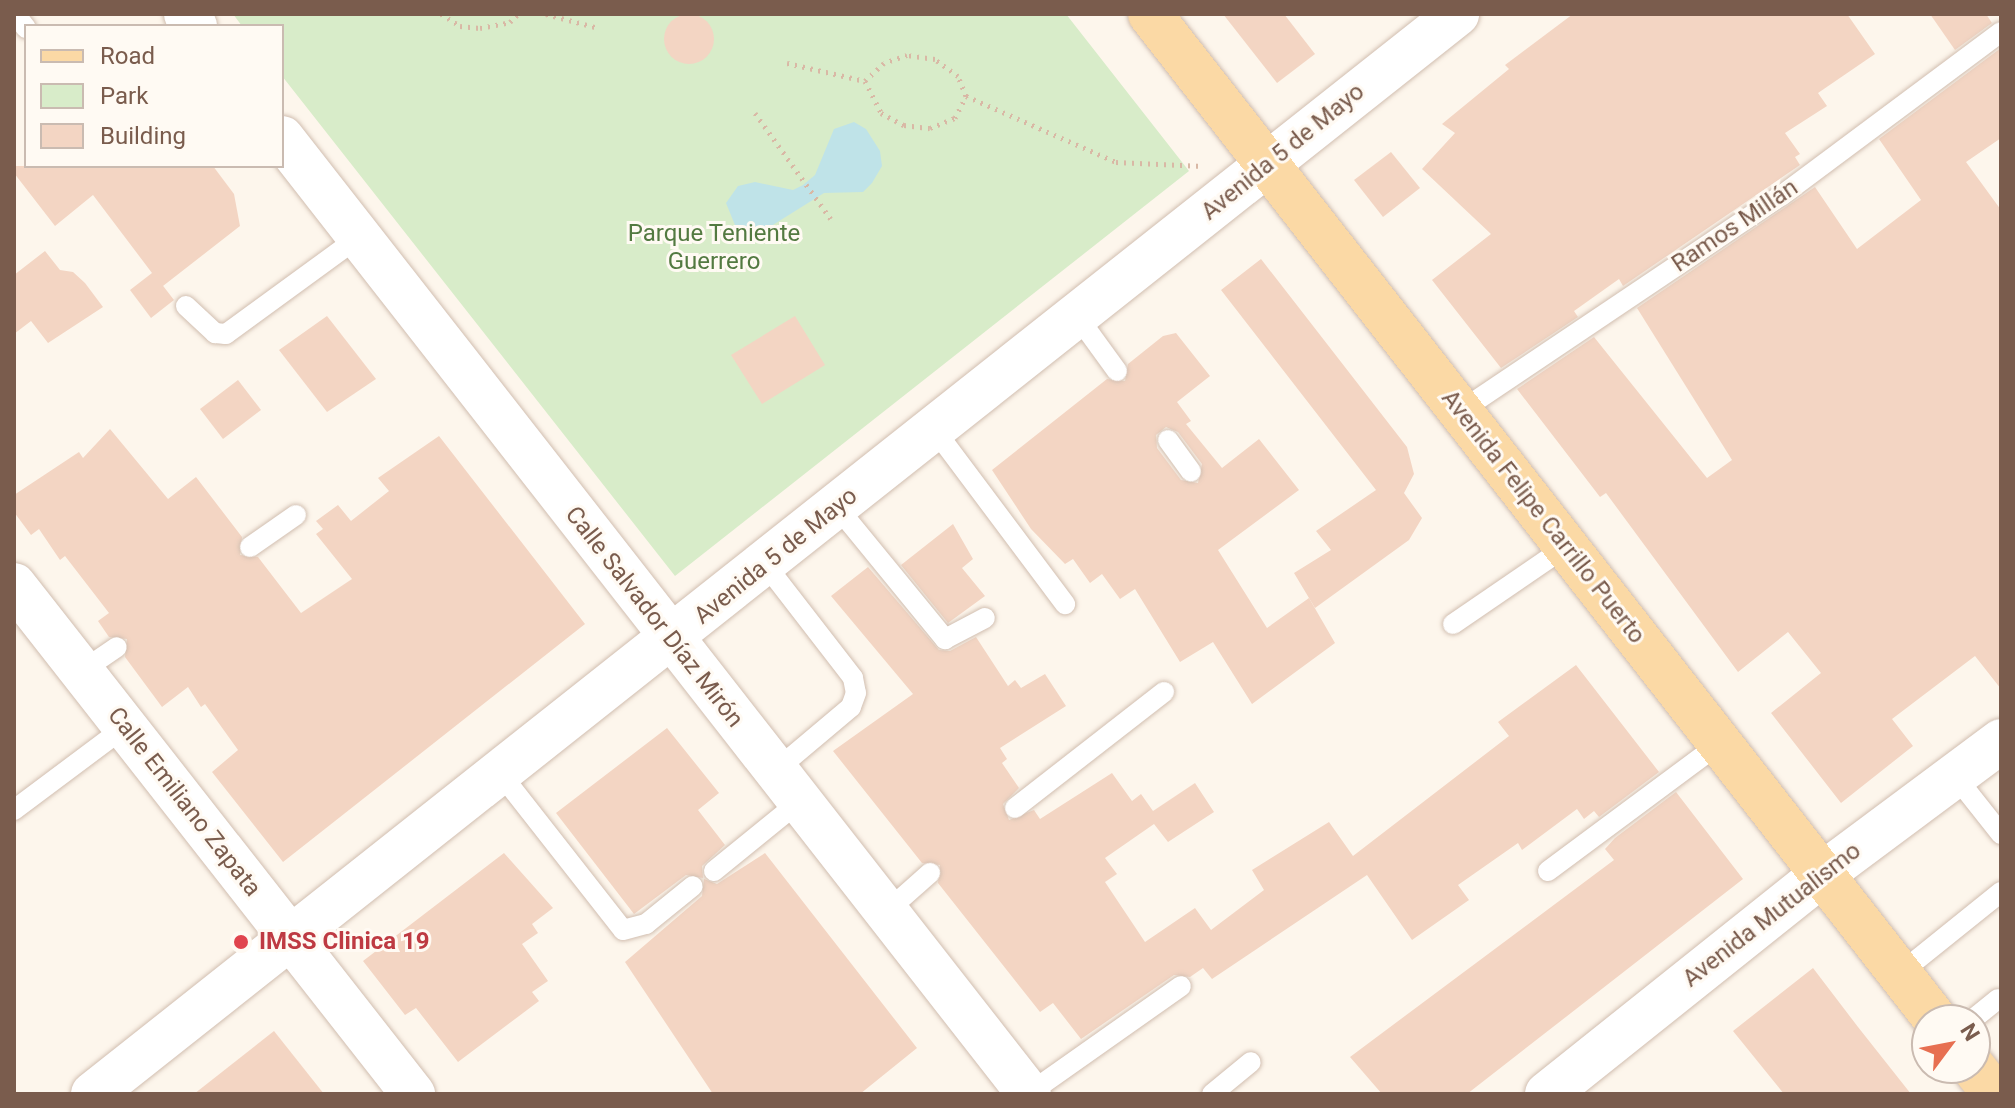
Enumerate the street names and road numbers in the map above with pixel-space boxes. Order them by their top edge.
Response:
street label: Avenida 5 de Mayo [1196,77,1370,227]
street label: Ramos Millán [1667,173,1803,279]
street label: Avenida Felipe Carrillo Puerto [1435,385,1651,649]
street label: Avenida 5 de Mayo [689,481,863,631]
street label: Calle Salvador Díaz Mirón [559,501,749,733]
street label: Calle Emiliano Zapata [101,702,267,902]
street label: Avenida Mutualismo [1677,837,1867,993]

